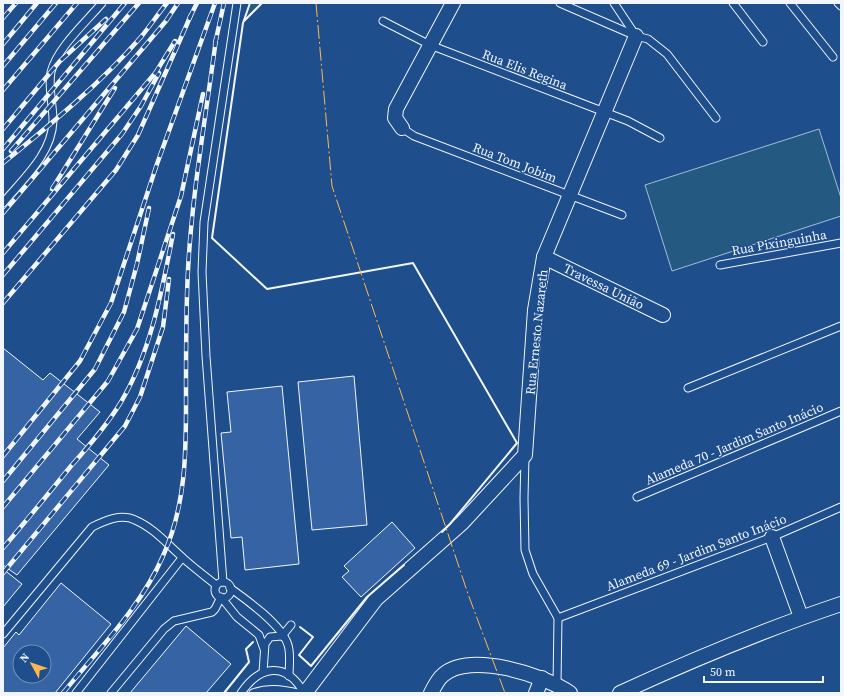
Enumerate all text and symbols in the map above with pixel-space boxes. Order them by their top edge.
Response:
street label: Rua Elis Regina [480,45,570,94]
street label: Rua Tom Jobim [470,139,560,186]
street label: Rua Pixinguinha [730,226,828,259]
street label: Travessa União [561,260,647,313]
street label: Rua Ernesto Nazareth [521,268,552,396]
street label: Alameda 70 - Jardim Santo Inácio [643,398,826,489]
street label: Alameda 69 - Jardim Santo Inácio [604,510,789,595]
north arrow [12,644,52,684]
text: N [16,650,33,666]
scale bar [704,658,823,684]
text: 50 m [710,664,736,680]

